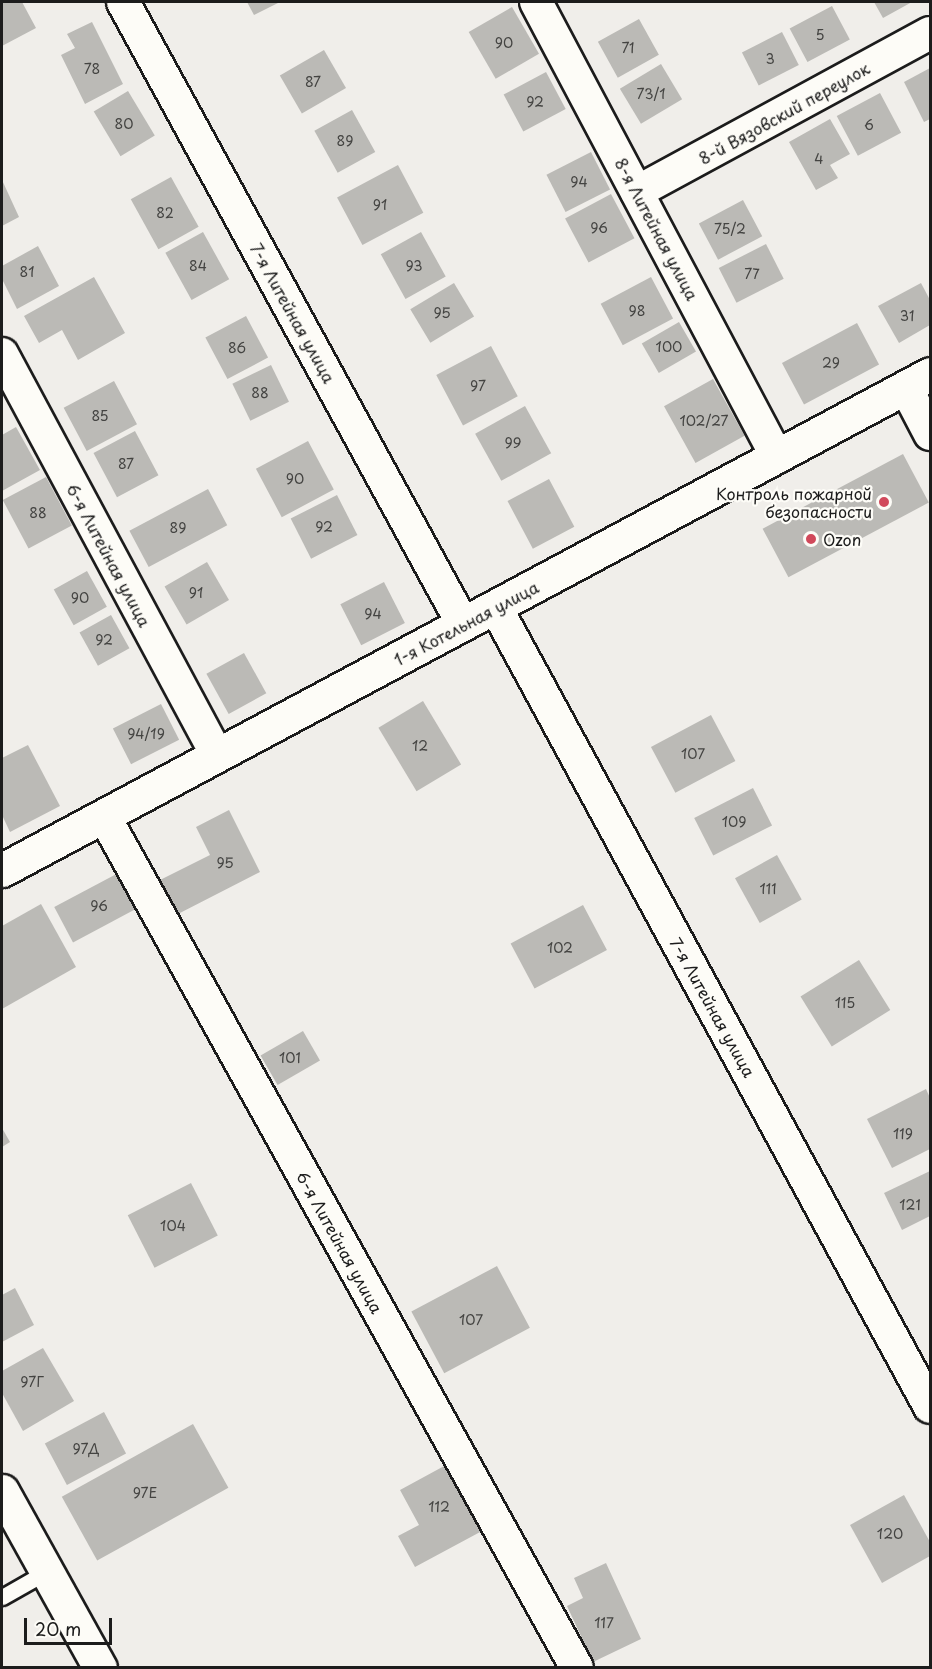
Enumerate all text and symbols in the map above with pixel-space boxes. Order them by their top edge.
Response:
house number: 5 [815,27,825,43]
house number: 90 [495,35,513,51]
house number: 71 [621,40,635,56]
house number: 3 [765,51,775,67]
street label: 8-й Вязовский переулок [695,58,873,168]
house number: 78 [84,61,100,77]
house number: 87 [305,74,321,90]
house number: 73/1 [637,86,665,102]
house number: 92 [526,94,544,110]
house number: 80 [115,116,133,132]
house number: 6 [864,117,874,133]
house number: 89 [337,133,353,149]
house number: 4 [814,151,824,167]
street label: 8-я Литейная улица [611,154,703,304]
house number: 94 [570,174,588,190]
house number: 91 [373,197,387,213]
house number: 82 [156,205,174,221]
house number: 96 [590,220,608,236]
house number: 75/2 [714,221,746,237]
street label: 7-я Литейная улица [246,239,340,387]
house number: 84 [189,258,207,274]
house number: 93 [405,258,423,274]
house number: 81 [20,264,34,280]
house number: 77 [744,266,760,282]
house number: 98 [629,303,645,319]
house number: 95 [433,305,451,321]
house number: 31 [900,308,914,324]
house number: 100 [656,339,682,355]
house number: 86 [228,340,246,356]
house number: 29 [822,355,840,371]
house number: 97 [470,378,486,394]
house number: 88 [251,385,269,401]
house number: 85 [91,408,109,424]
house number: 102/27 [679,413,729,429]
house number: 99 [504,435,522,451]
house number: 87 [118,456,134,472]
house number: 90 [286,471,304,487]
street label: 6-я Литейная улица [63,480,155,630]
place label: Контроль пожарной безопасности [717,483,872,521]
marker: Контроль пожарной безопасности [877,495,891,509]
house number: 88 [29,505,47,521]
house number: 92 [315,519,333,535]
house number: 89 [170,520,186,536]
place label: Ozon [823,529,861,549]
marker: Ozon [804,532,818,546]
street label: 1-я Котельная улица [390,576,542,670]
house number: 91 [189,585,203,601]
house number: 90 [71,590,89,606]
house number: 94 [364,606,382,622]
house number: 92 [95,632,113,648]
house number: 94/19 [127,726,165,742]
house number: 12 [412,738,428,754]
house number: 107 [681,746,705,762]
house number: 109 [722,814,746,830]
house number: 95 [216,855,234,871]
house number: 111 [759,881,777,897]
house number: 96 [90,898,108,914]
street label: 7-я Литейная улица [666,933,760,1081]
house number: 102 [547,940,573,956]
house number: 115 [835,995,855,1011]
house number: 101 [279,1050,301,1066]
house number: 119 [893,1126,913,1142]
street label: 6-я Литейная улица [293,1167,387,1317]
house number: 121 [899,1197,921,1213]
house number: 104 [160,1218,186,1234]
house number: 107 [459,1312,483,1328]
house number: 97Г [20,1374,44,1390]
house number: 97Д [73,1441,99,1457]
house number: 97Е [133,1485,157,1501]
house number: 112 [428,1499,450,1515]
house number: 120 [877,1526,903,1542]
scale bar [27,1606,116,1644]
text: 20 m [35,1615,81,1642]
house number: 117 [594,1615,614,1631]

